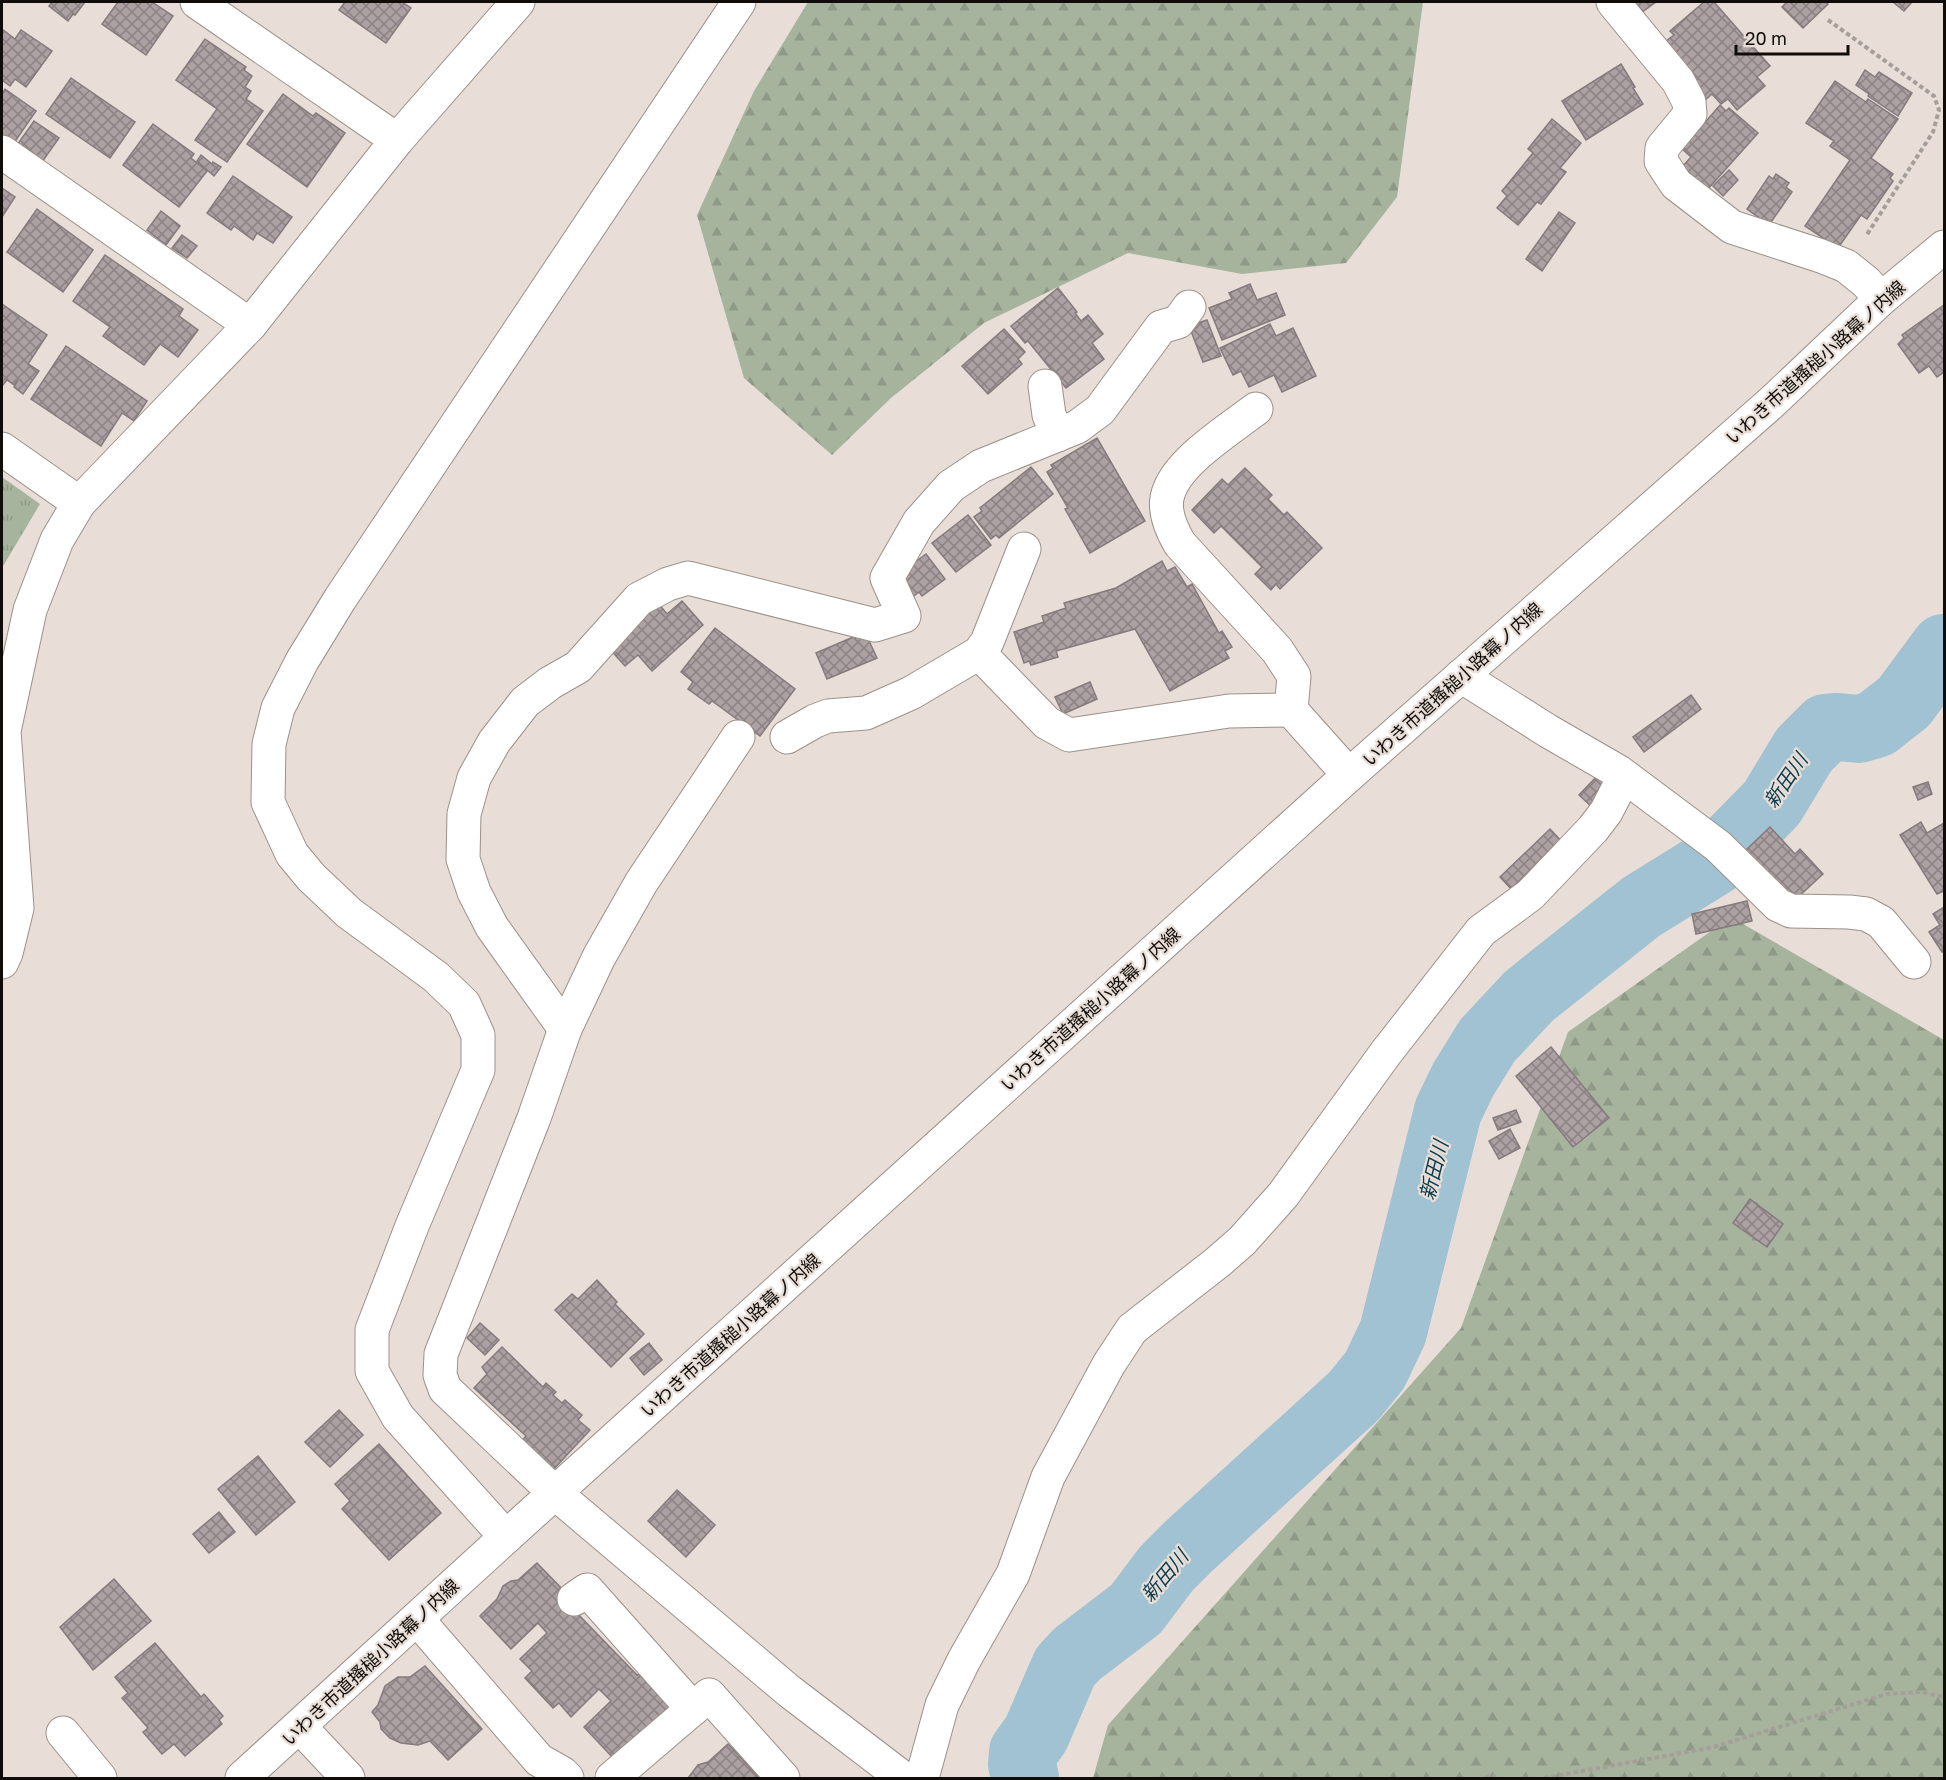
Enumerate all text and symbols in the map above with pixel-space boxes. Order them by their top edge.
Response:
scale bar [1736,18,1848,56]
text: 20 m [1745,27,1787,49]
street label: いわき市道搔槌小路幕ノ内線 [1721,276,1909,448]
street label: いわき市道搔槌小路幕ノ内線 [1358,598,1546,770]
water label: 新田川 [1758,747,1813,812]
street label: いわき市道搔槌小路幕ノ内線 [996,923,1184,1095]
water label: 新田川 [1414,1136,1452,1202]
street label: いわき市道搔槌小路幕ノ内線 [636,1249,824,1421]
water label: 新田川 [1136,1543,1194,1606]
street label: いわき市道搔槌小路幕ノ内線 [277,1574,463,1750]

